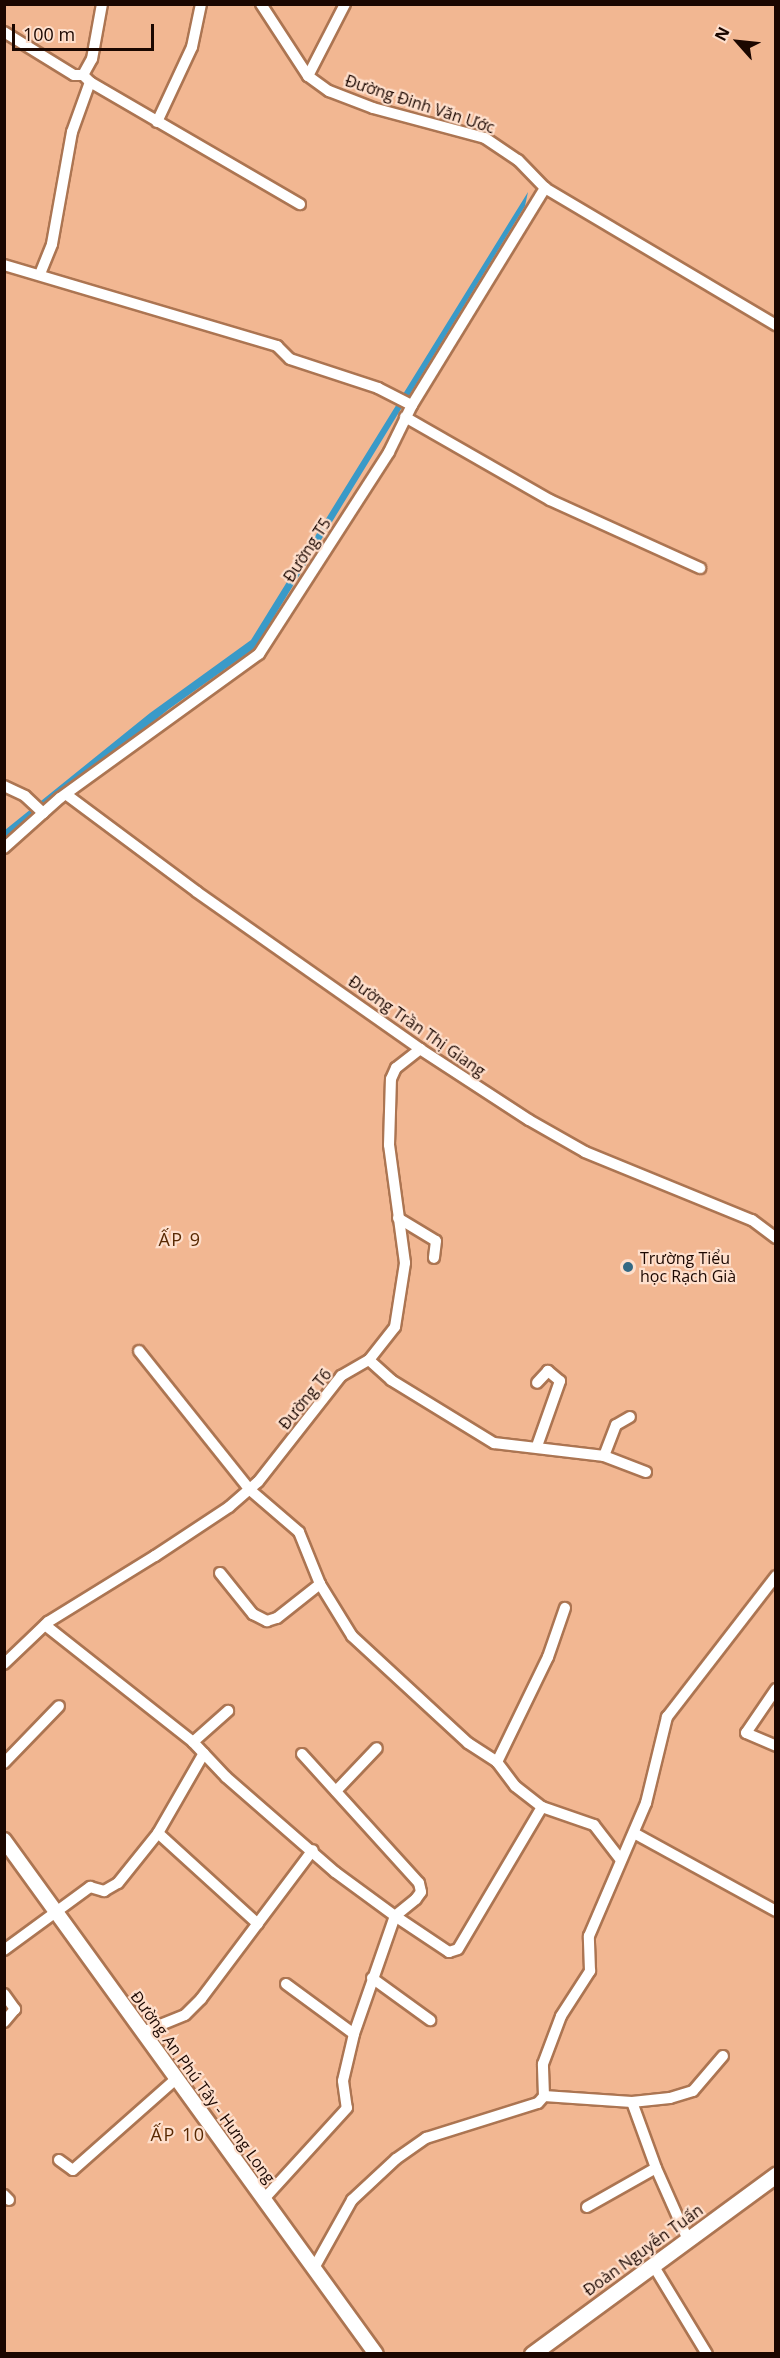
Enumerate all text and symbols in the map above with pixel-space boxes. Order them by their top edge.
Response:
scale bar [15,12,158,50]
north arrow [708,12,768,72]
text: 100 m [23,22,75,46]
text: N [709,23,735,45]
street label: Đường Đinh Văn Ước [343,71,497,137]
street label: Đường T5 [279,514,335,586]
street label: Đường Trần Thị Giang [345,971,489,1081]
district label: ẤP 9 [158,1228,202,1250]
place label: Trường Tiểu học Rạch Già [640,1248,736,1286]
marker: Trường Tiểu học Rạch Già [621,1260,635,1274]
street label: Đường T6 [275,1365,335,1433]
street label: Đường An Phú Tây - Hưng Long [127,1987,279,2187]
district label: ẤP 10 [151,2123,205,2145]
street label: Đoàn Nguyễn Tuấn [580,2200,706,2300]

